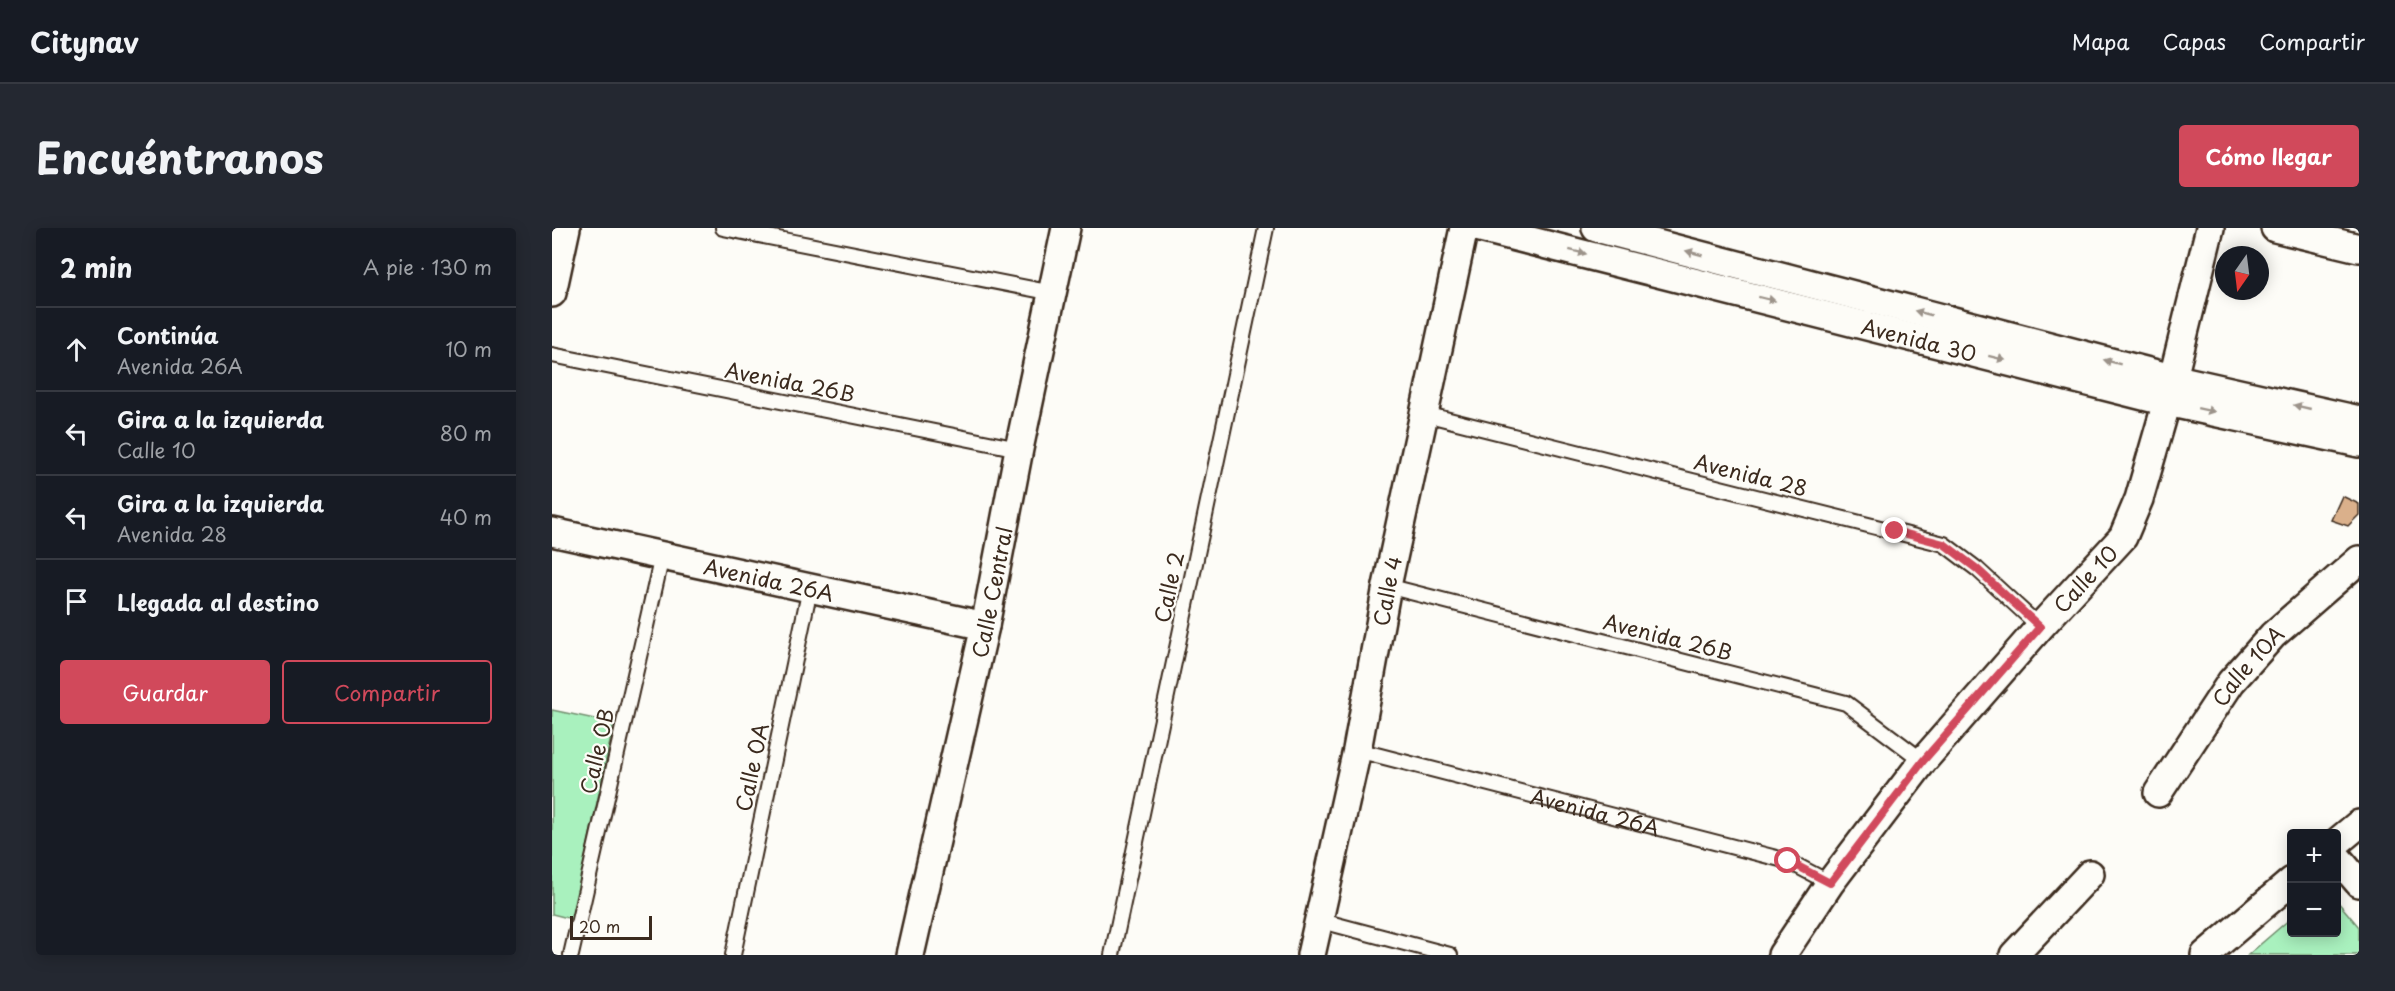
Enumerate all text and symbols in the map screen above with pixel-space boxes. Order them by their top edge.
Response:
text: Citynav [30,20,139,63]
text: Mapa [2072,25,2130,57]
text: Capas [2163,25,2226,57]
text: Compartir [2259,25,2365,57]
text: Encuéntranos [36,125,324,188]
button: Cómo llegar [2179,125,2359,187]
north arrow [2215,246,2269,300]
one-way arrow [1569,247,1587,257]
text: 2 min [60,248,133,287]
one-way arrow [1685,248,1703,258]
text: A pie · 130 m [363,252,492,282]
one-way arrow [1758,295,1776,305]
one-way arrow [1914,308,1932,317]
street label: Avenida 30 [1858,309,1980,369]
text: Continúa [117,318,219,351]
icon: ahead [60,333,93,366]
text: 10 m [445,334,492,364]
text: Avenida 26A [117,351,243,381]
street label: Avenida 26B [722,353,858,409]
one-way arrow [1988,354,2006,364]
one-way arrow [2103,357,2121,367]
text: Gira a la izquierda [117,402,324,435]
one-way arrow [2292,402,2311,411]
one-way arrow [2197,406,2216,415]
icon: left [60,417,93,450]
text: 80 m [440,418,492,448]
text: Calle 10 [117,435,196,465]
street label: Avenida 28 [1691,444,1811,504]
text: Gira a la izquierda [117,486,324,519]
icon: left [60,501,93,534]
text: 40 m [440,502,492,532]
route end [1881,517,1907,543]
text: Avenida 28 [117,519,227,549]
street label: Calle Central [962,524,1020,661]
street label: Calle 10 [2045,537,2125,620]
street label: Calle 2 [1145,548,1191,626]
street label: Avenida 26A [701,549,837,609]
street label: Calle 4 [1364,553,1409,629]
icon: arrive [60,585,93,618]
text: Llegada al destino [117,585,319,618]
street label: Avenida 26B [1600,605,1736,667]
street label: Calle 10A [2203,617,2291,712]
button: Guardar [60,660,270,724]
button: Compartir [282,660,492,724]
street label: Calle 0B [571,705,621,797]
street label: Calle 0A [726,720,776,814]
street label: Avenida 26A [1527,779,1663,843]
map controls [2287,829,2341,937]
button: + [2287,829,2341,883]
route start [1774,847,1800,873]
button: − [2287,883,2341,937]
scale bar [570,913,652,940]
text: 20 m [579,914,620,938]

